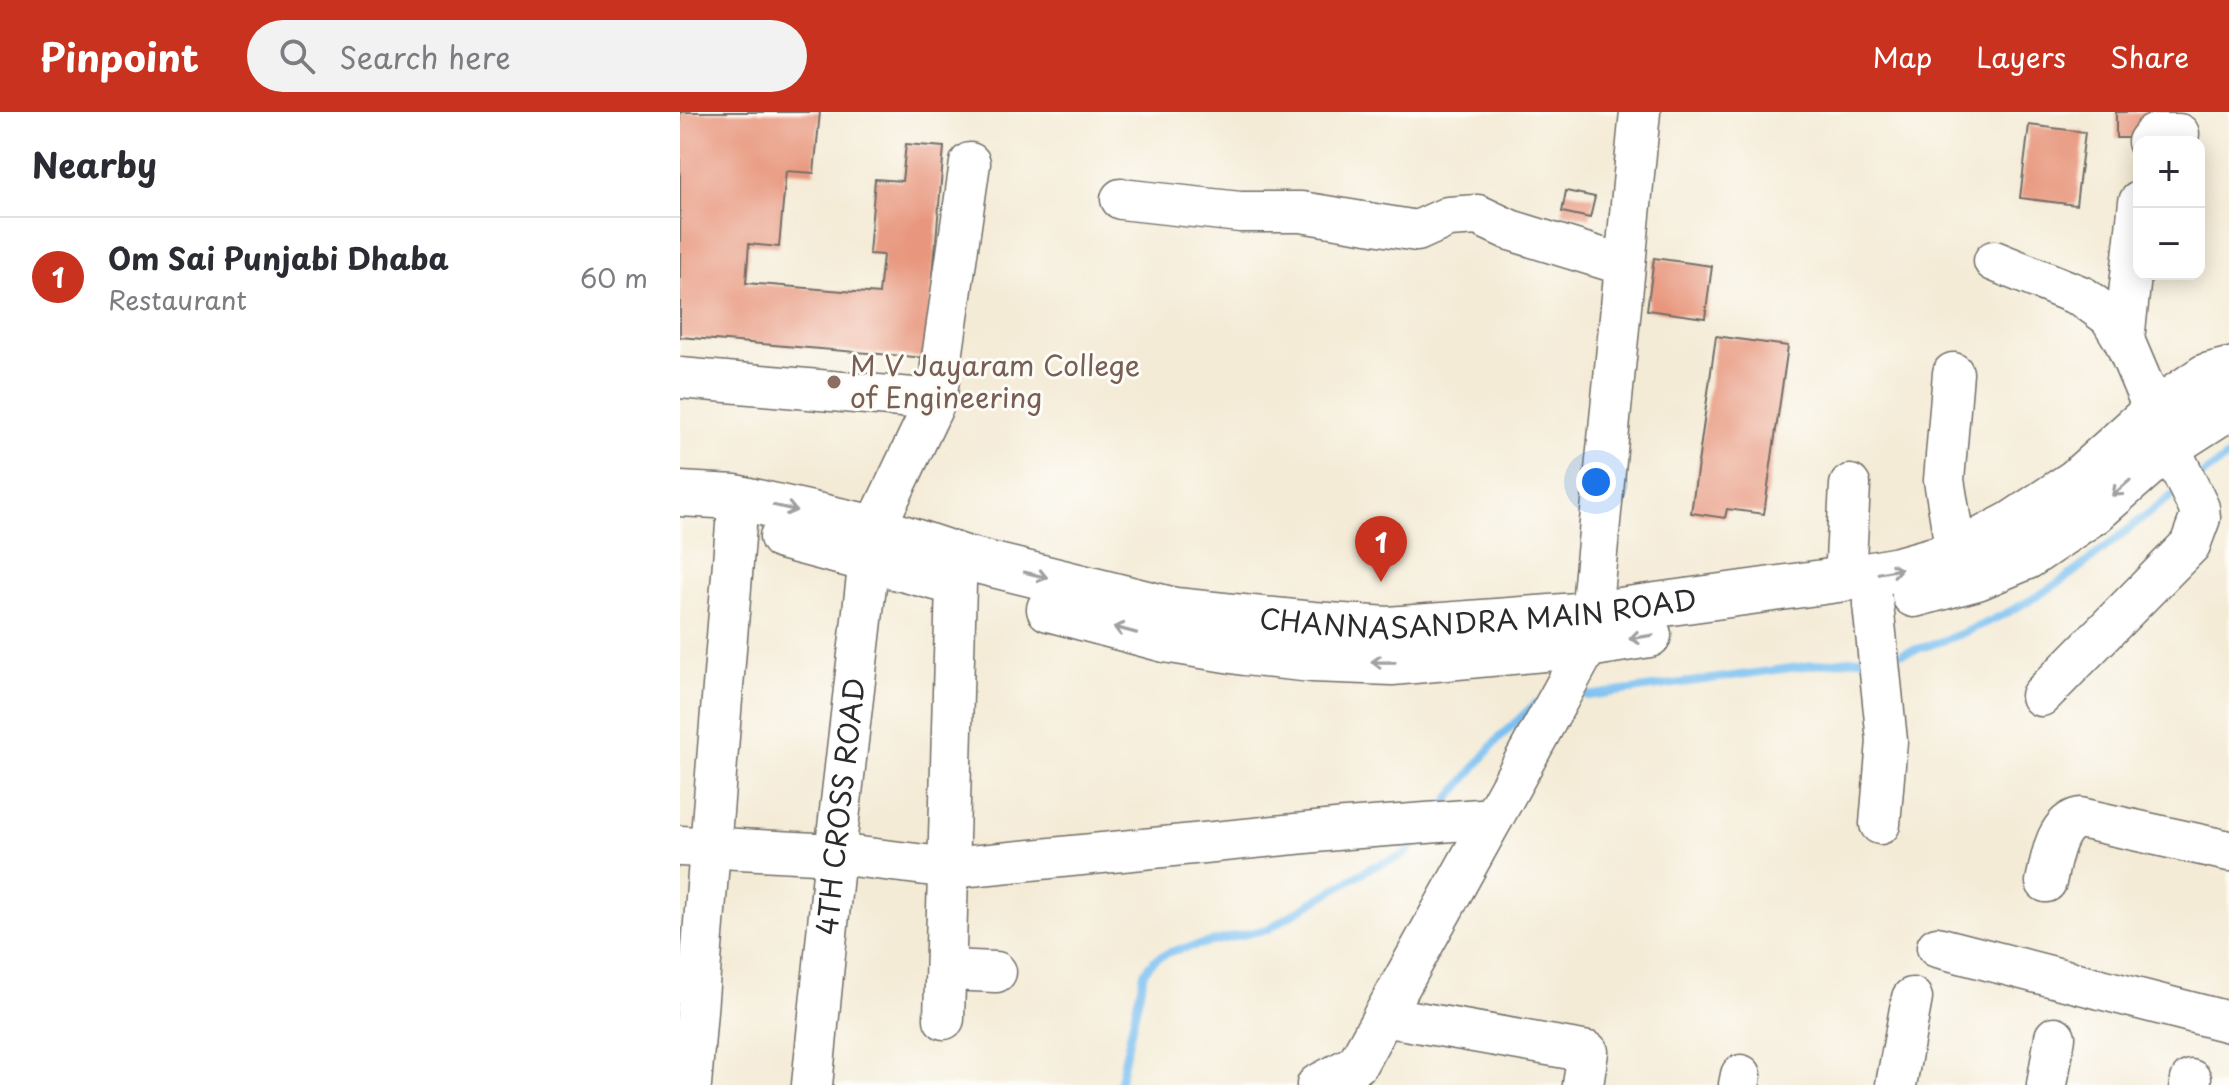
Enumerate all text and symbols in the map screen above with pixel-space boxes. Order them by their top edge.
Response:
search box [247,20,807,92]
text: Pinpoint [40,28,199,85]
icon: search [275,34,319,78]
text: Search here [339,34,511,79]
text: Map [1872,35,1932,78]
text: Layers [1976,35,2066,78]
text: Share [2110,35,2189,78]
map controls [2133,136,2205,280]
button: + [2133,136,2205,208]
text: Nearby [32,138,157,190]
button: − [2133,208,2205,280]
text: Om Sai Punjabi Dhaba [108,235,449,280]
text: 1 [52,258,64,297]
text: 60 m [580,258,648,297]
text: Restaurant [108,280,247,319]
place label: M V Jayaram College of Engineering [850,343,1140,418]
marker: M V Jayaram College of Engineering [825,373,843,391]
your location [1576,462,1616,502]
one-way arrow [2111,479,2131,497]
one-way arrow [771,501,797,516]
pin: 1 [1355,516,1407,582]
one-way arrow [1877,562,1902,577]
one-way arrow [1022,569,1048,584]
street label: CHANNASANDRA MAIN ROAD [1257,577,1699,649]
one-way arrow [1113,621,1139,636]
one-way arrow [1629,630,1654,645]
one-way arrow [1370,654,1397,670]
street label: 4TH CROSS ROAD [804,675,875,937]

